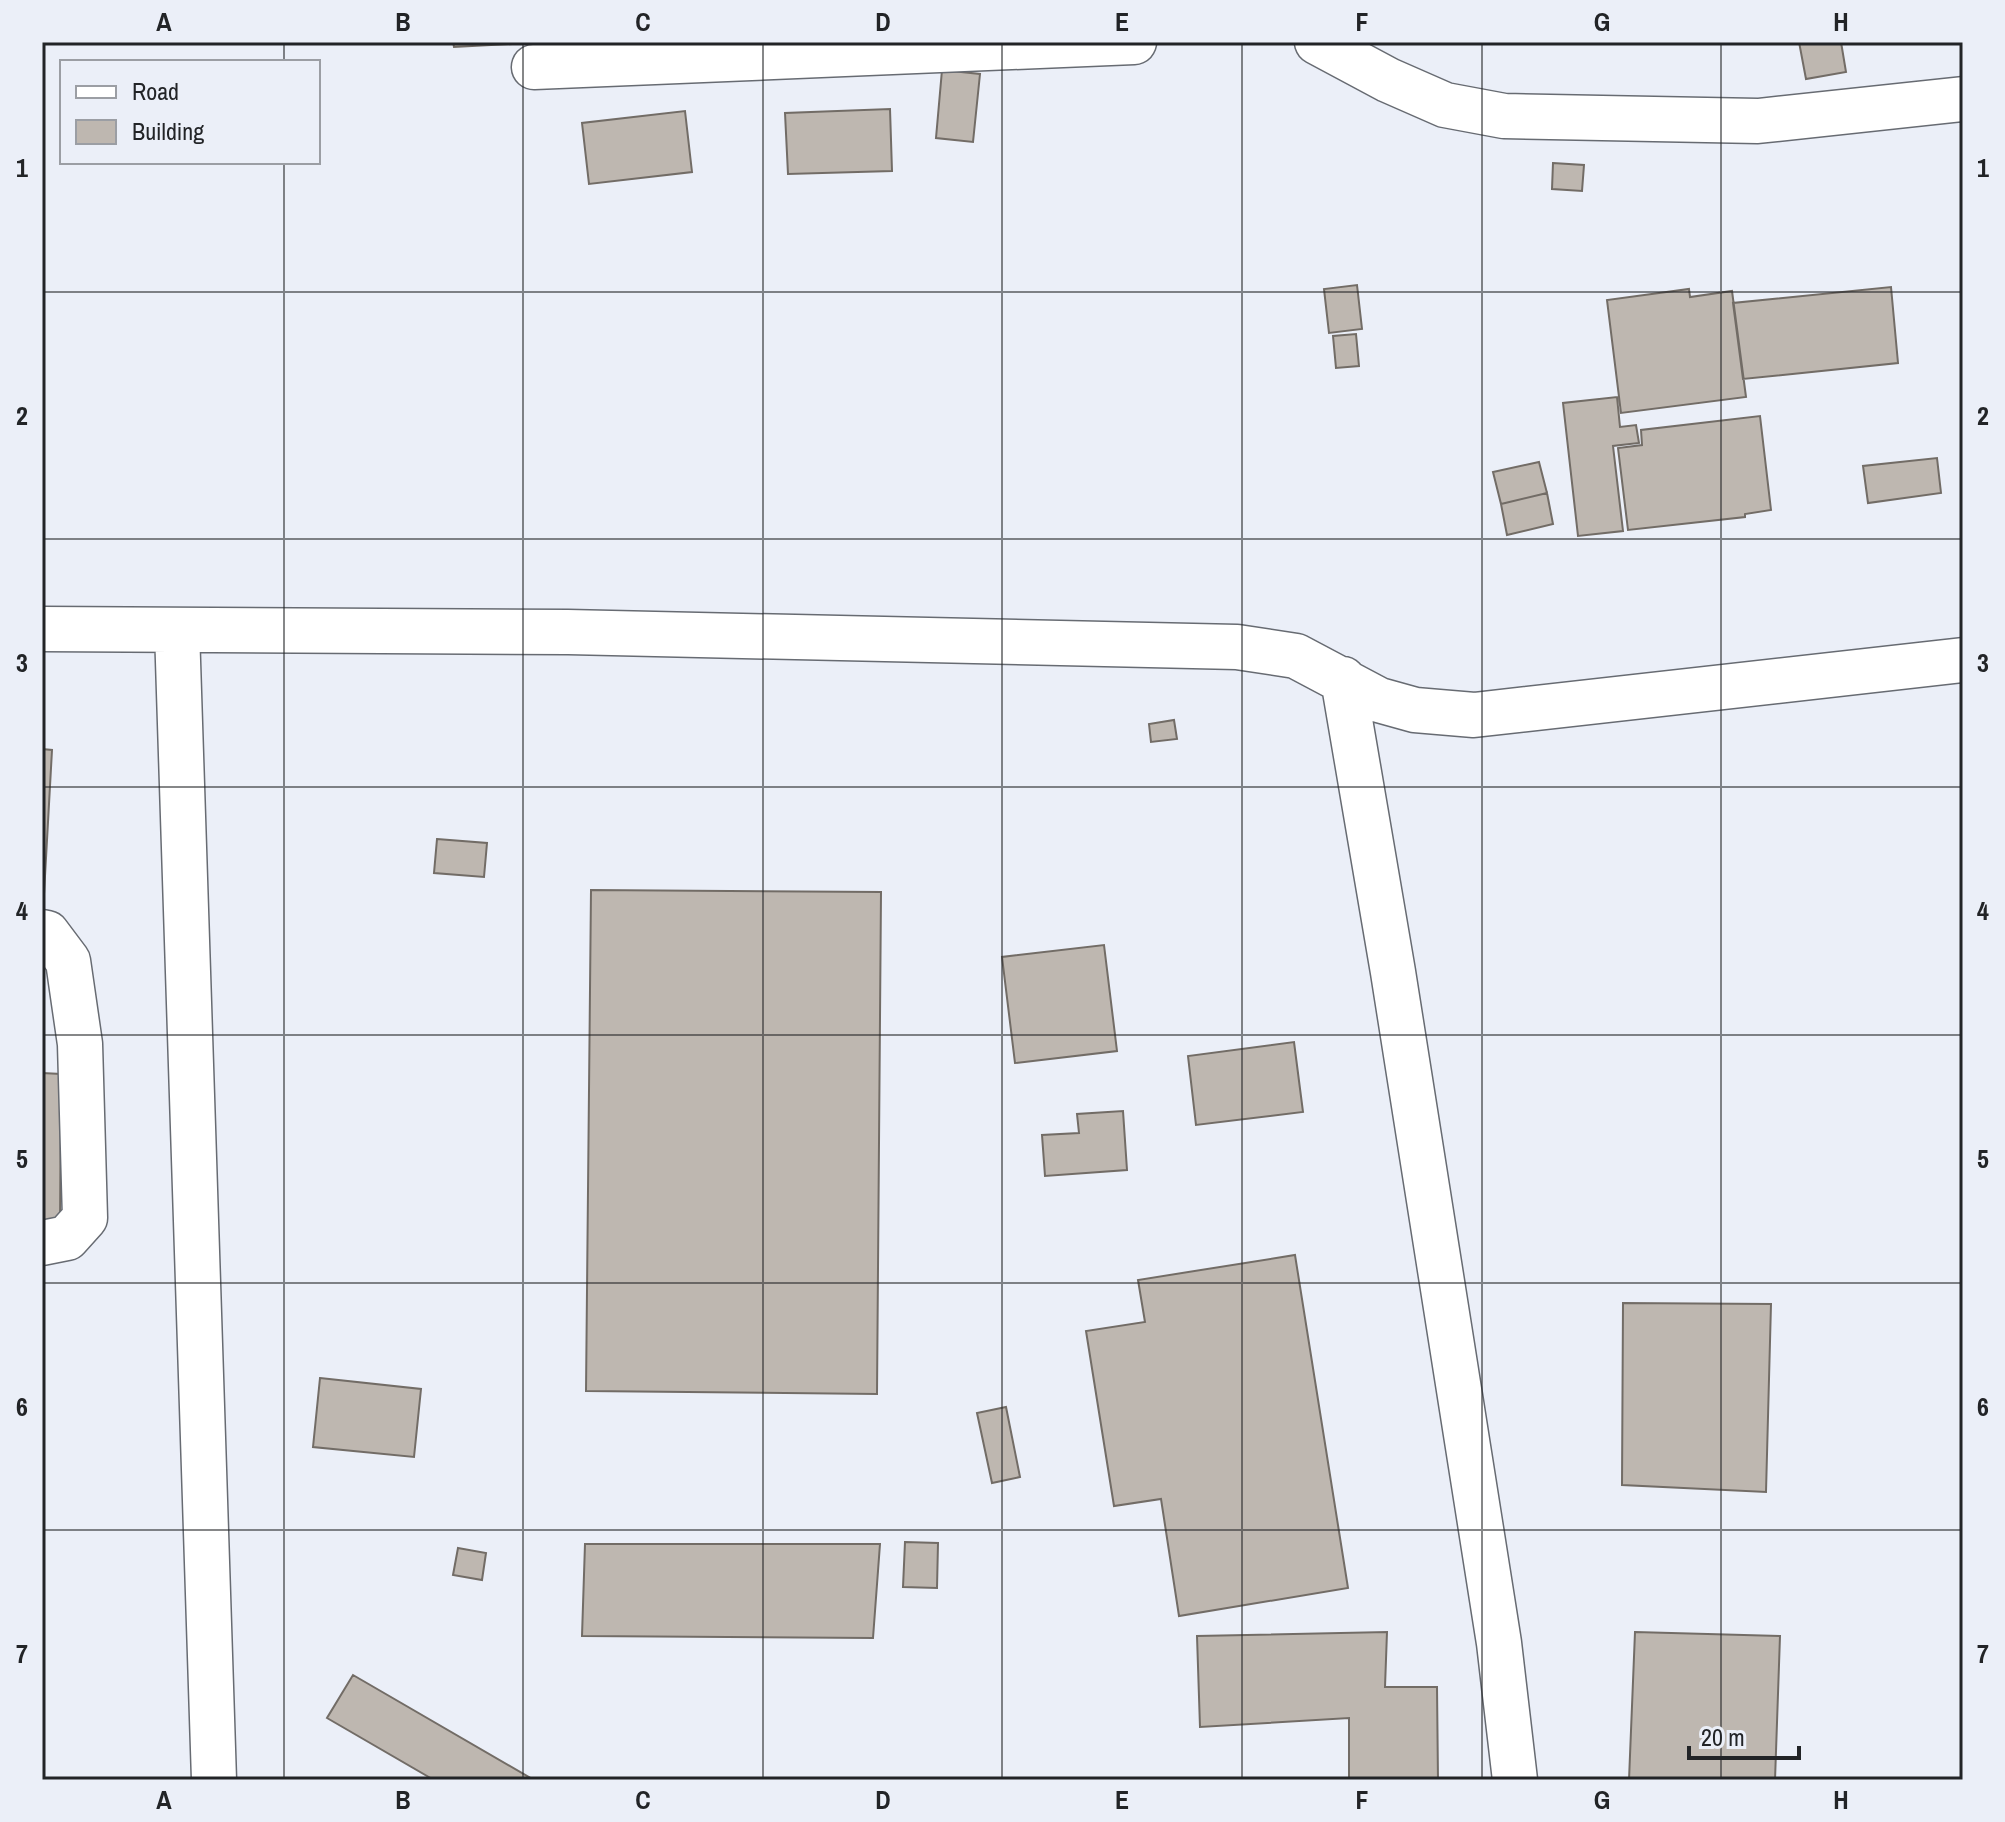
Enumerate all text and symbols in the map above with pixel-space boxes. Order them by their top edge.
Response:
text: A [156,4,172,39]
text: B [395,4,411,39]
text: C [635,4,651,39]
text: D [875,4,891,39]
text: E [1115,4,1129,39]
text: F [1355,4,1369,39]
text: G [1594,4,1610,39]
text: H [1833,4,1849,39]
legend [60,60,320,164]
text: Road [132,75,179,107]
text: Building [132,115,204,147]
text: 1 [16,150,28,185]
text: 1 [1977,150,1989,185]
text: 2 [16,398,28,433]
text: 2 [1977,398,1989,433]
text: 3 [16,645,28,680]
text: 3 [1977,645,1989,680]
text: 4 [16,893,28,928]
text: 4 [1977,893,1989,928]
text: 5 [16,1141,28,1176]
text: 5 [1977,1141,1989,1176]
text: 6 [16,1389,28,1424]
text: 6 [1977,1389,1989,1424]
text: 7 [16,1636,28,1671]
text: 7 [1977,1636,1989,1671]
scale bar [1689,1710,1799,1760]
text: 20 m [1701,1721,1745,1753]
text: A [156,1782,172,1817]
text: B [395,1782,411,1817]
text: C [635,1782,651,1817]
text: D [875,1782,891,1817]
text: E [1115,1782,1129,1817]
text: F [1355,1782,1369,1817]
text: G [1594,1782,1610,1817]
text: H [1833,1782,1849,1817]

